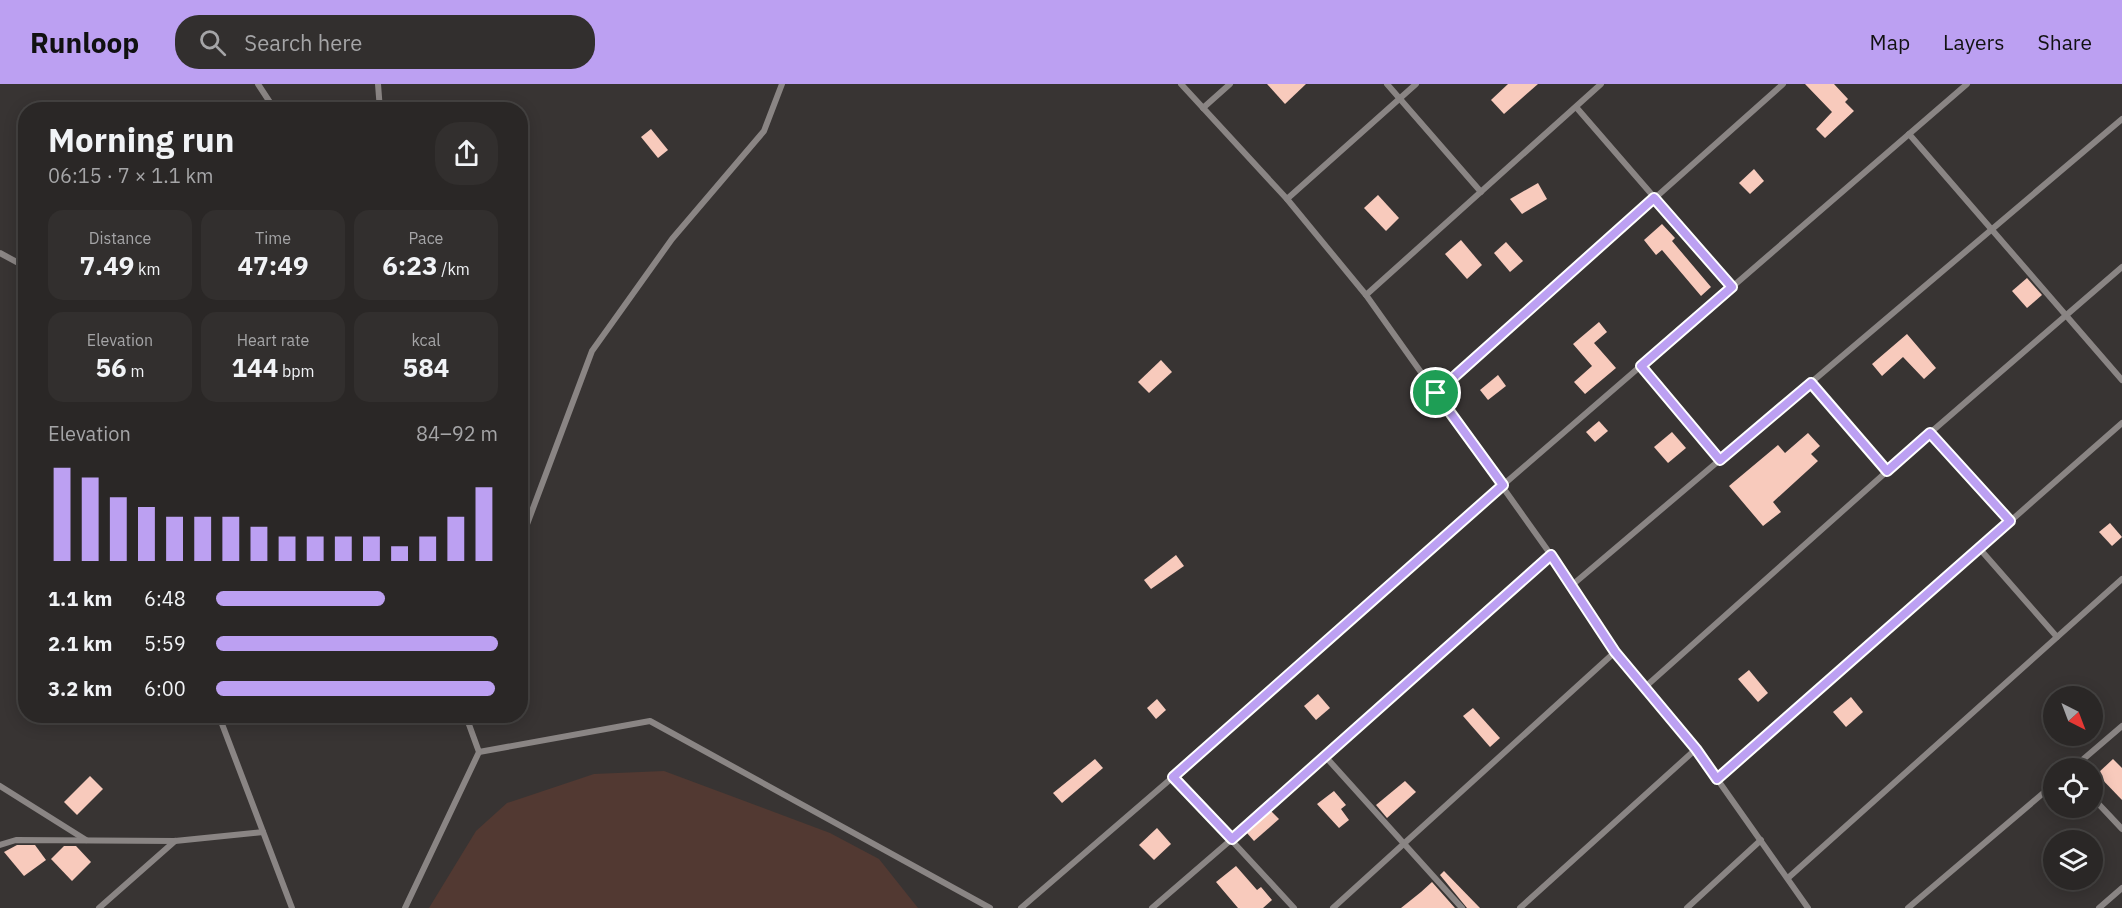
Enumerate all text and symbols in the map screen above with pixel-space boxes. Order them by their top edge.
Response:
search box [175,15,595,69]
text: Runloop [30,24,139,61]
icon: search [196,26,229,59]
text: Search here [244,28,362,57]
text: Map [1870,28,1910,56]
text: Layers [1943,28,2005,56]
text: Share [2038,28,2092,56]
text: Morning run [48,118,234,161]
button: share [435,122,498,185]
text: 06:15 · 7 × 1.1 km [48,162,213,189]
text: Distance [89,228,151,248]
text: Time [255,228,291,248]
text: Pace [409,228,443,248]
text: 7.49 [79,248,134,282]
text: 47:49 [238,248,308,282]
text: 6:23 [382,248,438,282]
text: km [134,259,161,279]
text: /km [438,259,470,279]
text: Elevation [87,330,153,350]
text: Heart rate [237,330,309,350]
text: kcal [411,330,441,350]
text: 56 [96,350,127,384]
text: 144 [231,350,278,384]
text: 584 [403,350,449,384]
text: m [127,361,144,381]
text: bpm [278,361,315,381]
pin [1410,367,1461,418]
icon: arrive [1419,376,1452,409]
text: Elevation [48,420,131,447]
text: 84–92 m [416,420,498,447]
text: 1.1 km [48,585,112,612]
text: 6:48 [144,585,186,612]
text: 2.1 km [48,630,112,657]
text: 5:59 [144,630,186,657]
text: 3.2 km [48,675,112,702]
text: 6:00 [144,675,186,702]
north arrow [2043,686,2103,746]
map controls [2043,686,2103,890]
button: locate [2043,758,2103,818]
button: layers [2043,830,2103,890]

